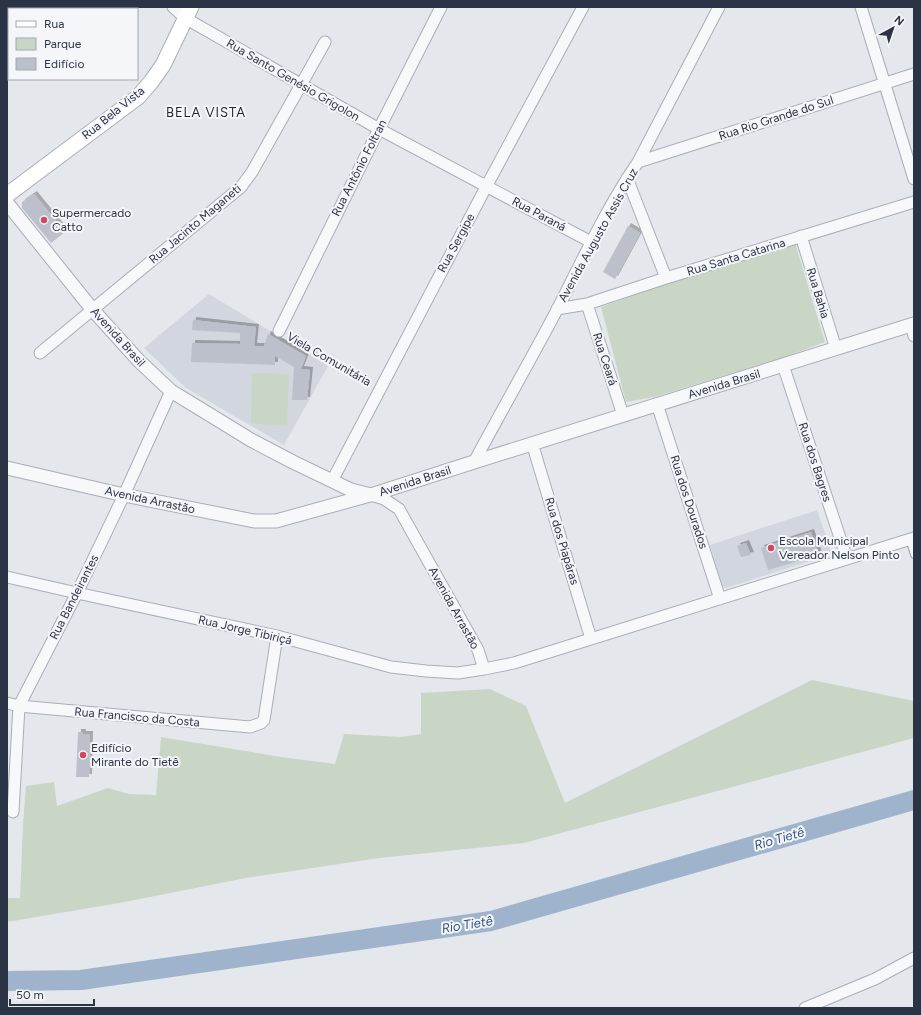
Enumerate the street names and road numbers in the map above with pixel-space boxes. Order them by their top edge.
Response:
street label: Rua Santo Genésio Grigolon [224,36,362,124]
street label: Rua Bela Vista [79,84,147,142]
street label: Rua Rio Grande do Sul [717,93,835,143]
street label: Rua Antônio Foltran [329,117,390,219]
street label: Avenida Augusto Assis Cruz [555,166,641,304]
street label: Rua Jacinto Maganeti [146,181,244,267]
street label: Rua Paraná [510,194,568,234]
street label: Rua Sergipe [435,211,478,275]
street label: Rua Santa Catarina [685,235,787,279]
street label: Rua Bahia [804,266,832,320]
street label: Avenida Brasil [88,305,148,369]
street label: Viela Comunitária [284,329,374,389]
street label: Rua Ceará [590,331,620,387]
street label: Avenida Brasil [686,366,762,402]
street label: Rua dos Bagres [796,421,835,504]
street label: Rua dos Dourados [667,453,711,551]
street label: Avenida Brasil [377,463,453,499]
street label: Avenida Arrastão [104,484,196,516]
street label: Rua dos Piapáras [542,496,582,587]
street label: Rua Bandeirantes [47,552,102,642]
street label: Avenida Arrastão [426,564,482,652]
street label: Rua Jorge Tibiriçá [197,612,293,648]
street label: Rua Francisco da Costa [74,705,200,729]

